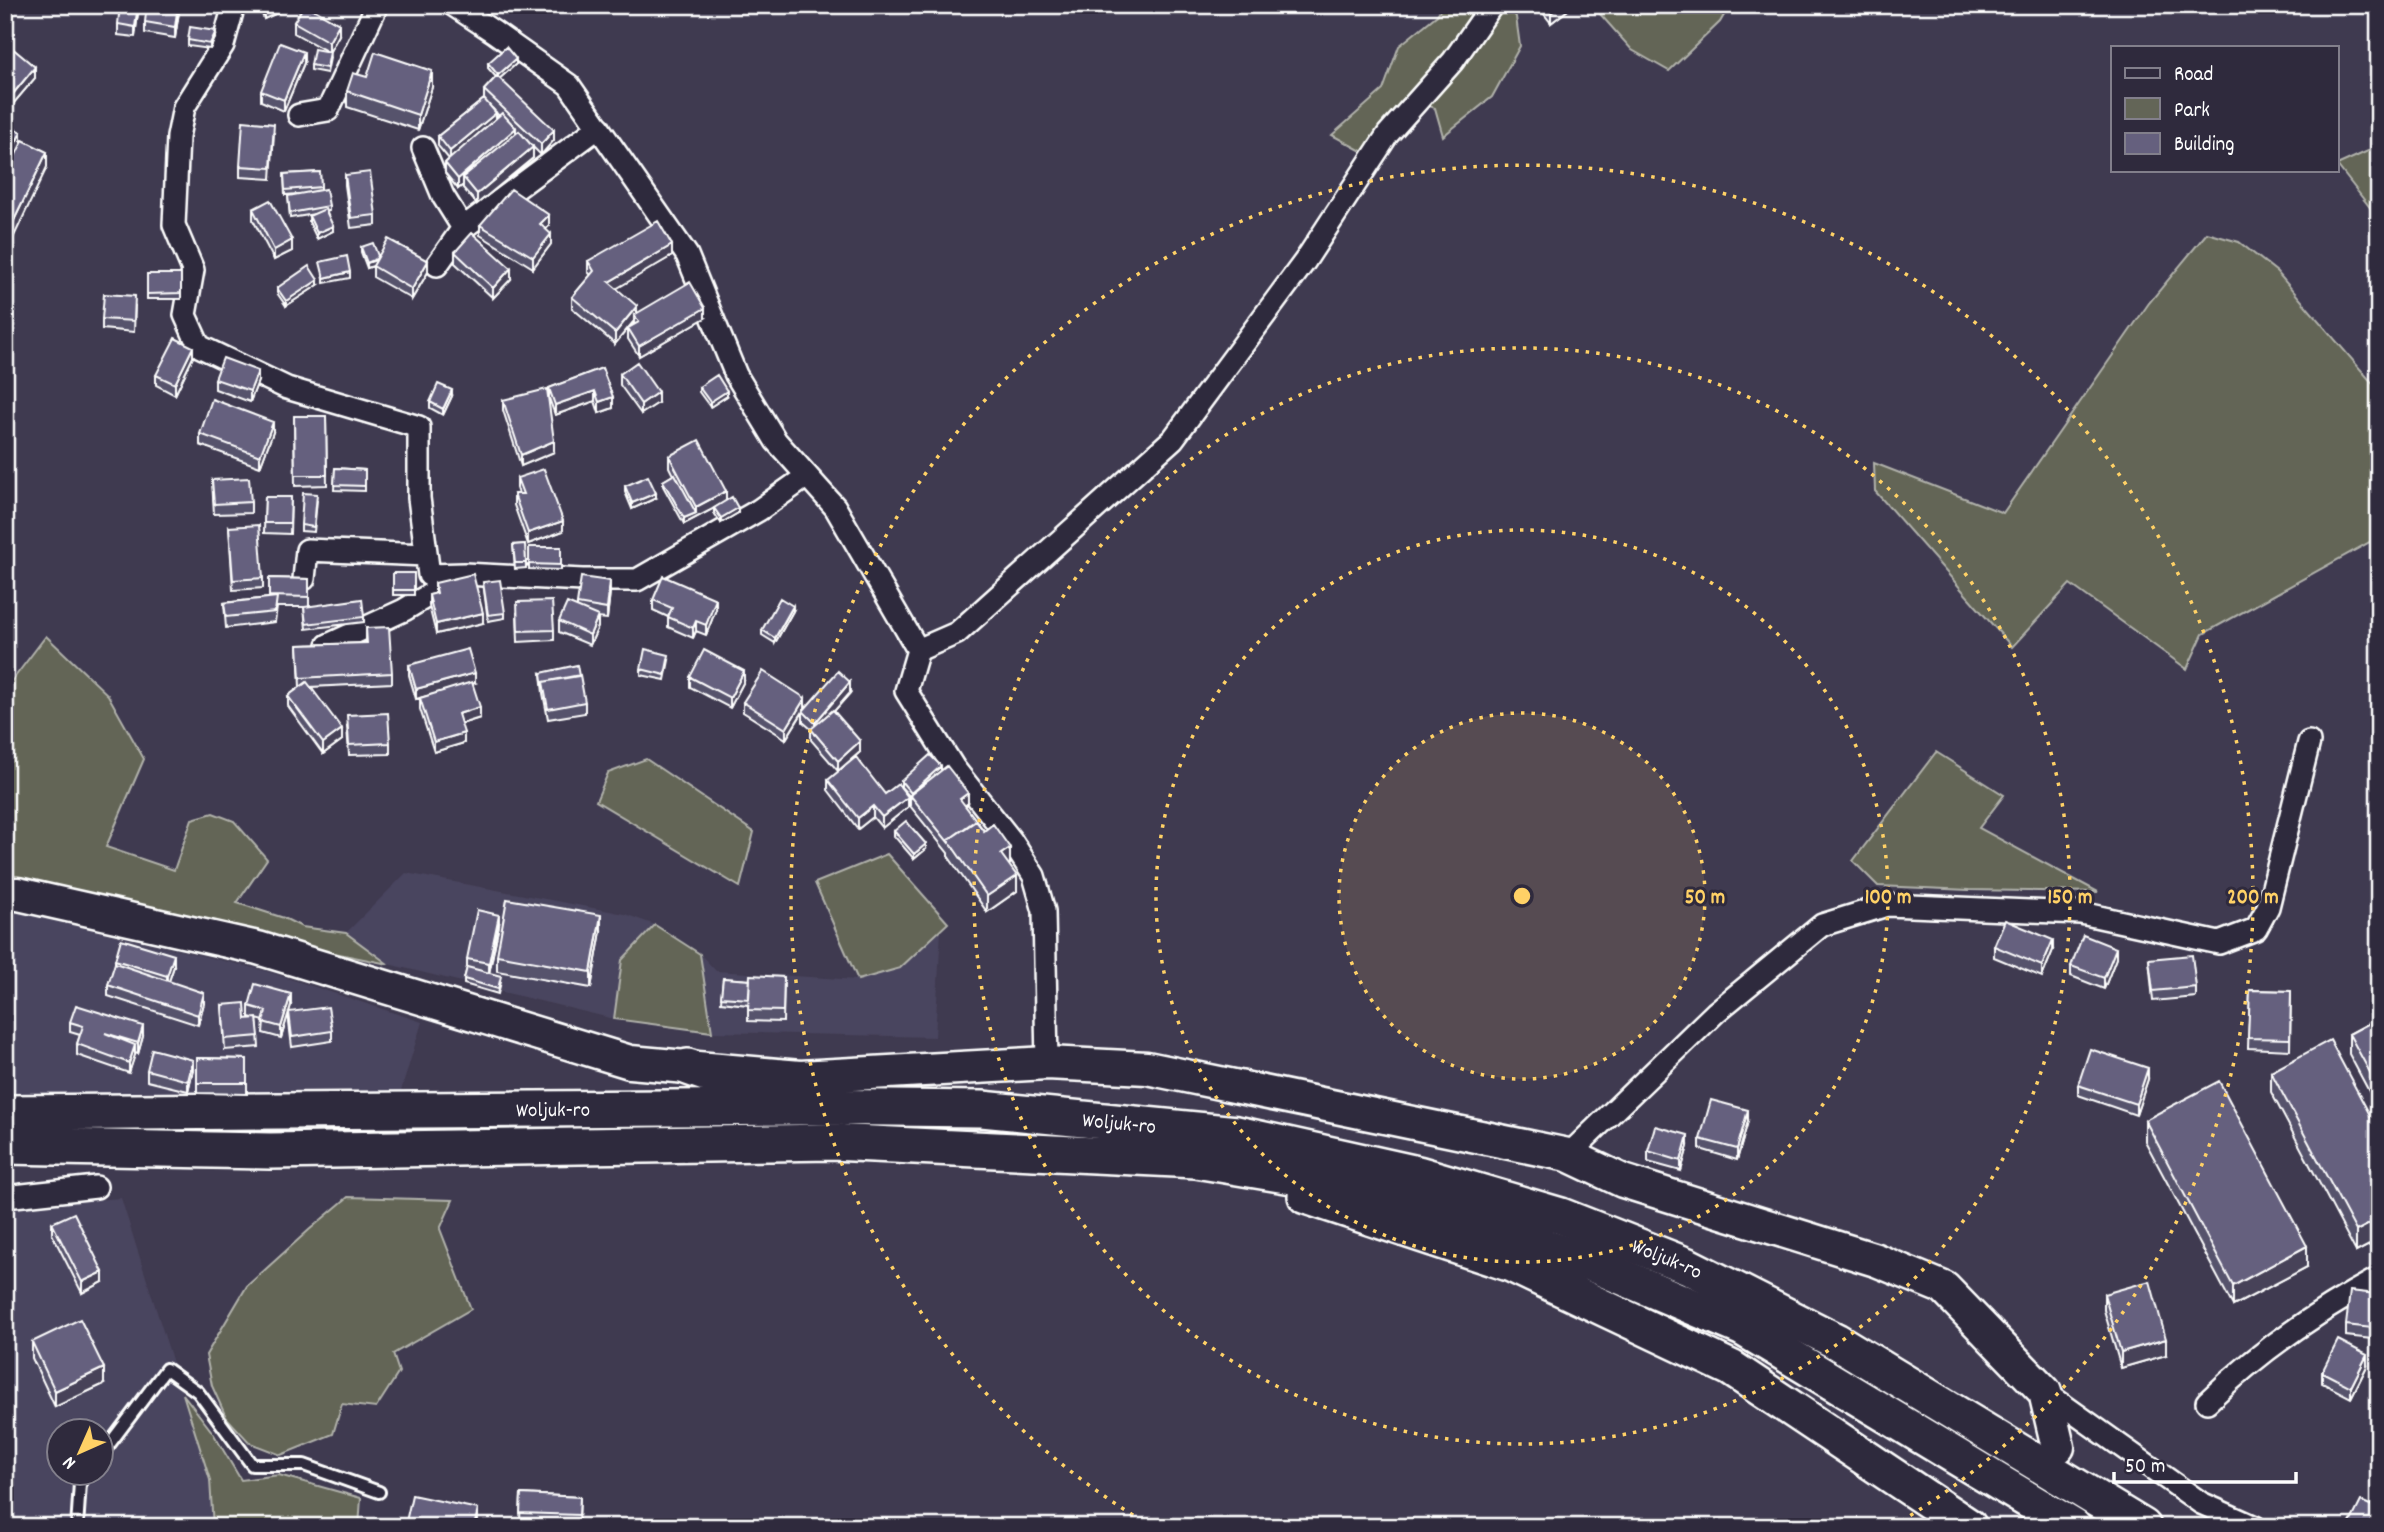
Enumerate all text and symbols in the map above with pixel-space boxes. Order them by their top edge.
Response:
legend [2111,46,2338,172]
text: Road [2174,61,2213,91]
text: Park [2174,97,2210,127]
text: Building [2174,131,2234,161]
centre of rings [1510,884,1534,908]
text: 50 m [1685,884,1725,914]
text: 100 m [1865,884,1911,914]
text: 150 m [2047,884,2093,914]
text: 200 m [2227,884,2279,914]
street label: Woljuk-ro [516,1097,590,1127]
street label: Woljuk-ro [1081,1107,1157,1144]
street label: Woljuk-ro [1626,1233,1707,1289]
north arrow [46,1416,116,1486]
scale bar [2114,1441,2296,1485]
text: N [58,1449,83,1474]
text: 50 m [2125,1453,2165,1483]

